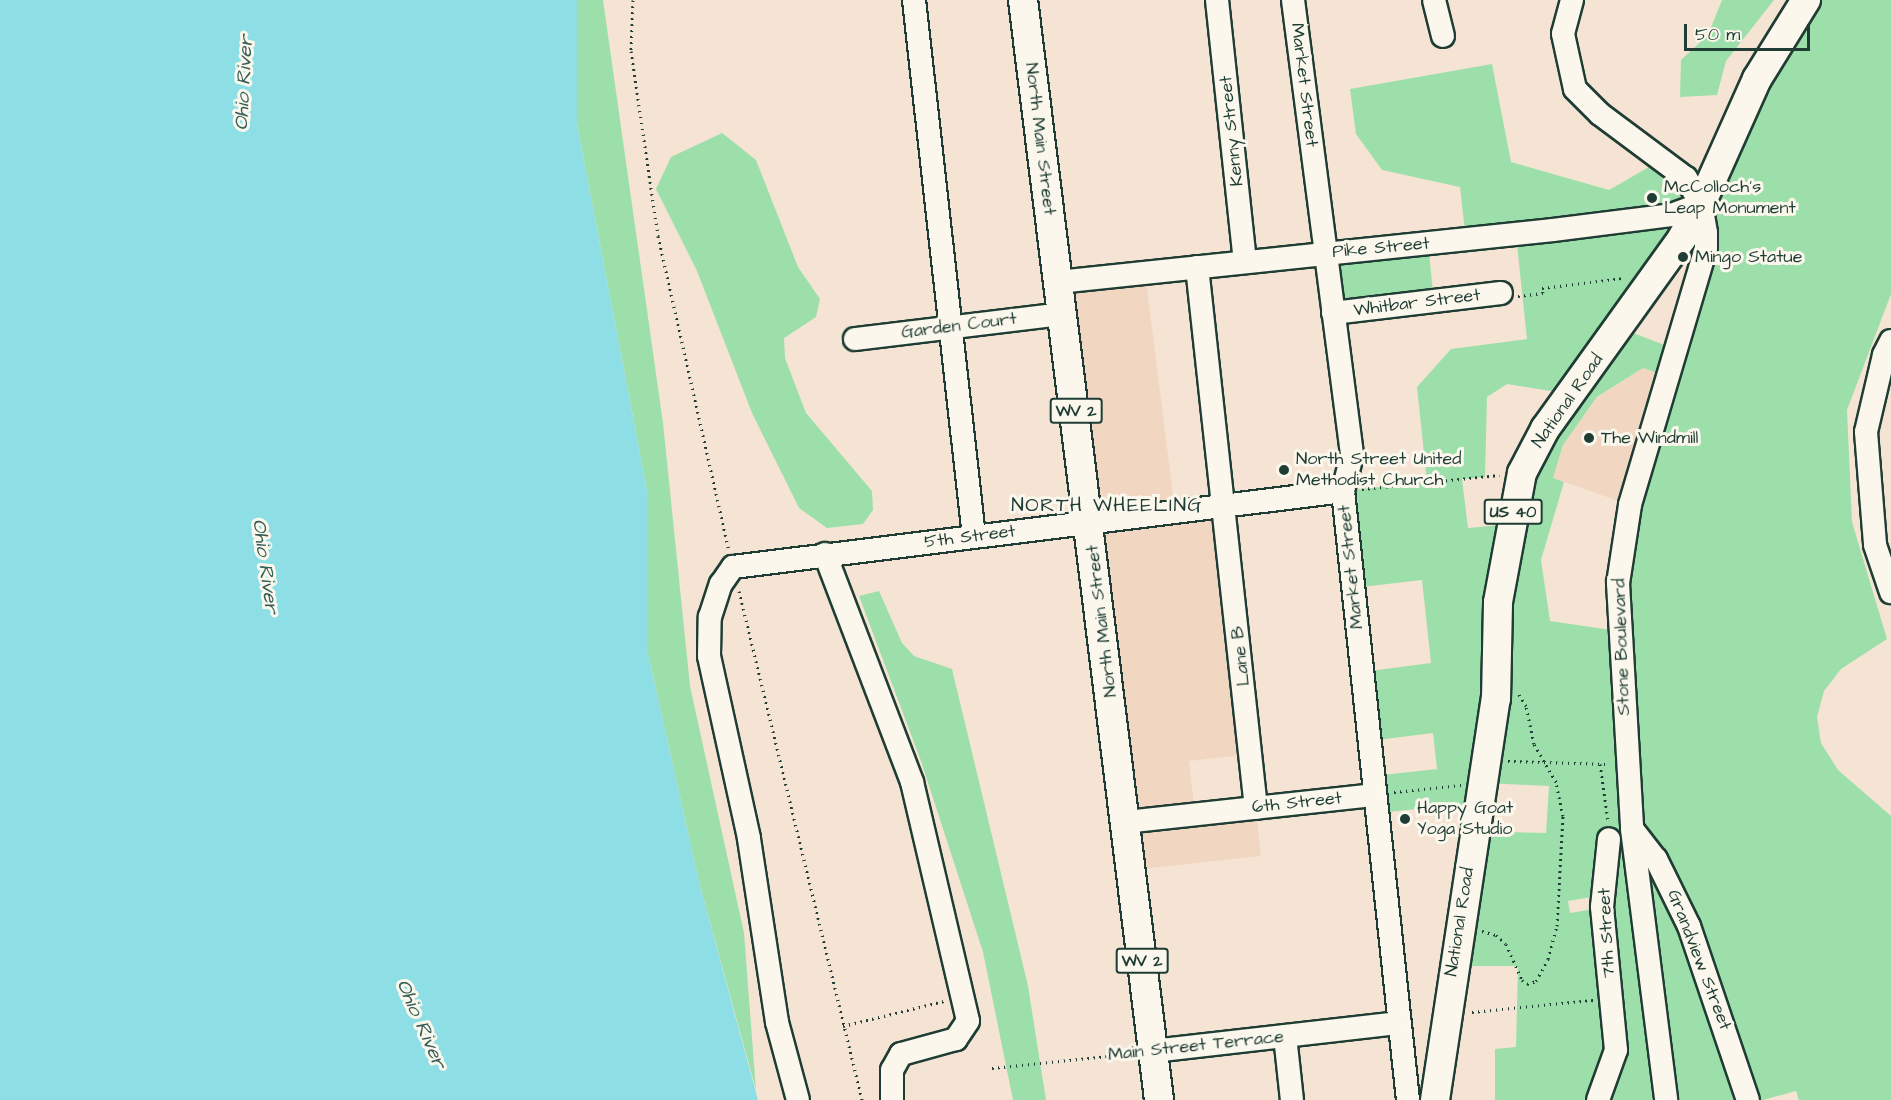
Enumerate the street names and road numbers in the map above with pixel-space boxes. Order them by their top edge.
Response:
street label: Market Street [1286,22,1322,148]
street label: North Main Street [1020,62,1060,216]
street label: Kenny Street [1215,75,1249,187]
street label: Pike Street [1331,233,1431,263]
street label: Whitbar Street [1352,284,1482,322]
street label: Garden Court [900,308,1018,344]
street label: National Road [1528,350,1608,452]
road number: WV 2 [1049,398,1103,424]
road number: US 40 [1483,499,1543,525]
street label: Market Street [1334,504,1368,630]
street label: 5th Street [923,521,1017,553]
street label: North Main Street [1082,544,1122,698]
street label: Stone Boulevard [1609,578,1635,716]
street label: Lane B [1227,625,1255,687]
street label: 6th Street [1251,788,1343,818]
street label: National Road [1441,866,1479,978]
street label: 7th Street [1594,887,1620,979]
street label: Grandview Street [1662,887,1736,1033]
road number: WV 2 [1115,948,1169,974]
street label: Main Street Terrace [1107,1026,1285,1066]

